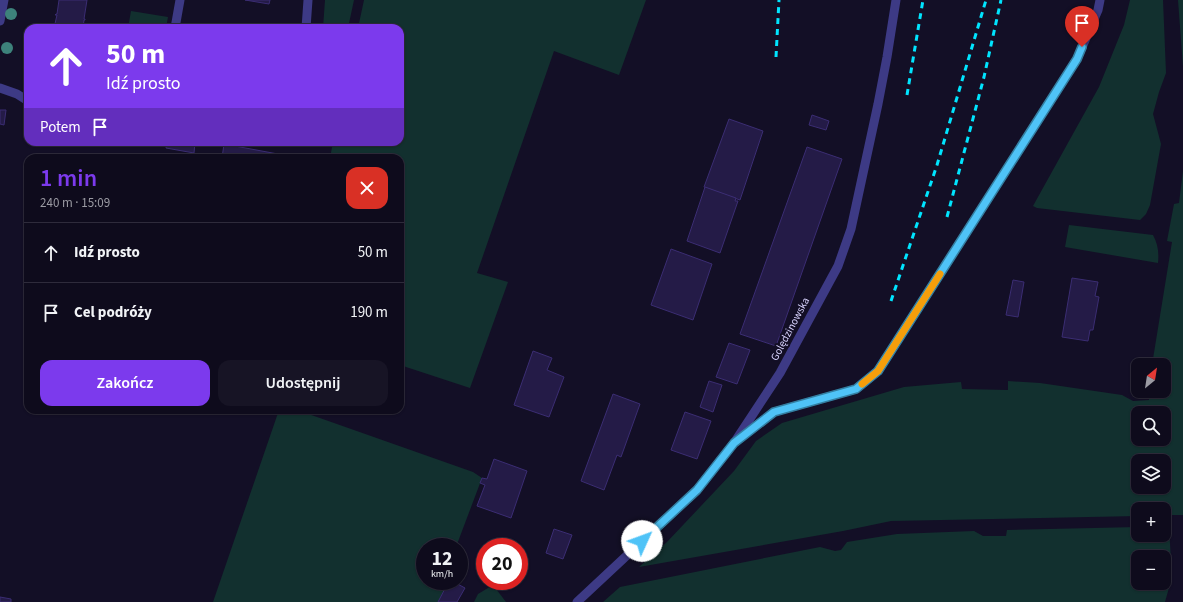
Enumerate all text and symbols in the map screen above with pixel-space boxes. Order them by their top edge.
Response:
pin [1065,6,1099,47]
icon: arrive [1071,12,1093,34]
text: 50 m [106,34,165,74]
icon: ahead [40,40,92,92]
text: Idź prosto [106,71,181,96]
icon: arrive [89,116,111,138]
text: Potem [40,117,81,138]
text: 1 min [40,161,97,196]
button: close [346,167,388,209]
text: 240 m · 15:09 [40,194,110,212]
icon: ahead [40,242,62,264]
text: Idź prosto [74,242,140,263]
text: 50 m [358,242,388,263]
street label: Golędzinowska [767,295,813,363]
icon: arrive [40,302,62,324]
text: Cel podróży [74,302,152,323]
text: 190 m [350,302,388,323]
north arrow [1131,358,1171,398]
map controls [1131,358,1171,590]
button: Zakończ [40,360,210,406]
button: Udostępnij [218,360,388,406]
button: search [1131,406,1171,446]
button: layers [1131,454,1171,494]
button: + [1131,502,1171,542]
position arrow [621,520,663,562]
speed limit sign: 20 [476,538,528,590]
text: 12 [431,545,453,573]
button: − [1131,550,1171,590]
text: km/h [431,567,453,581]

